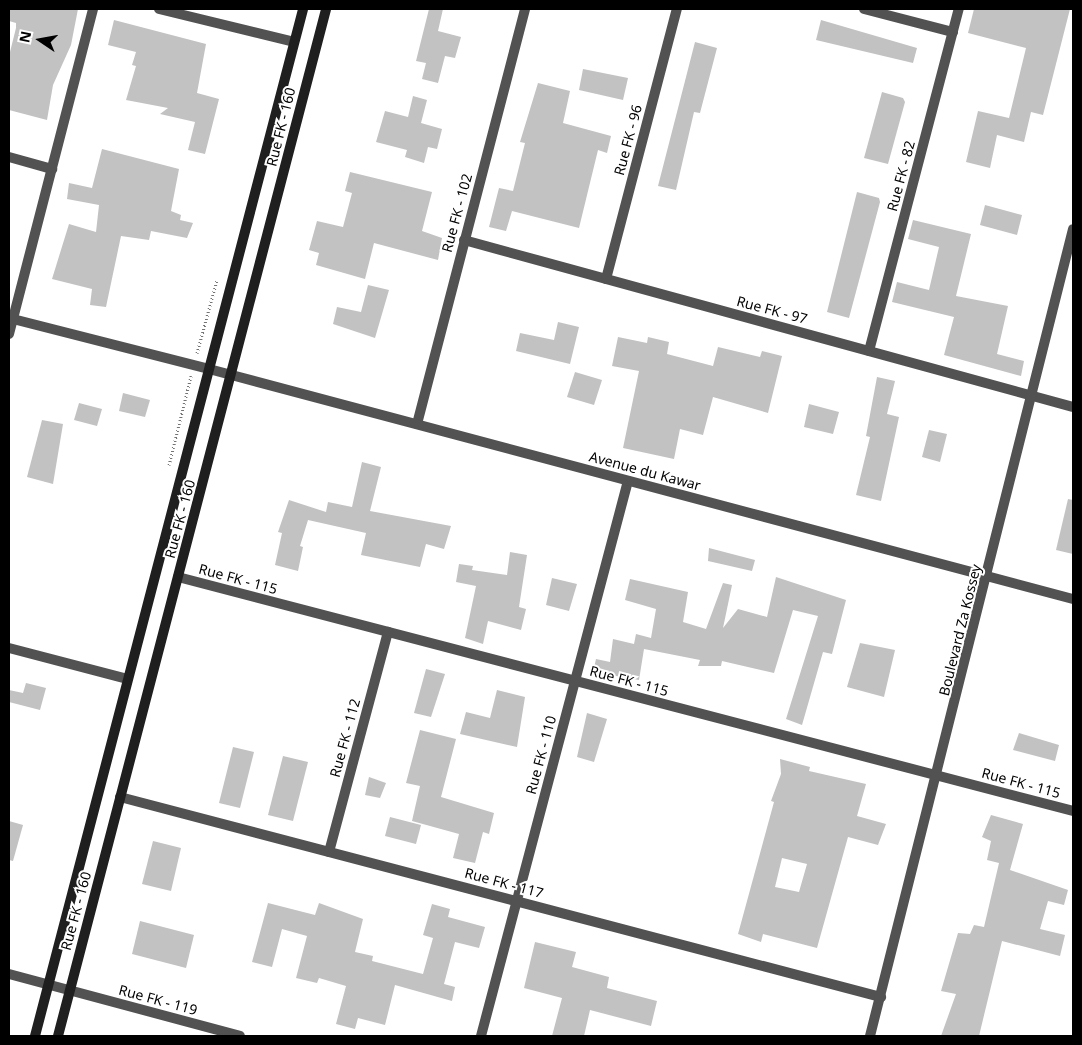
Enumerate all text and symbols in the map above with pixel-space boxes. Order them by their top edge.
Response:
north arrow [15,15,65,65]
text: N [14,29,35,44]
street label: Rue FK - 160 [263,86,299,168]
street label: Rue FK - 96 [610,103,646,177]
street label: Rue FK - 82 [883,139,919,213]
street label: Rue FK - 102 [438,172,476,254]
street label: Rue FK - 97 [735,292,809,328]
street label: Avenue du Kawar [587,448,703,494]
street label: Rue FK - 160 [161,478,199,560]
street label: Rue FK - 115 [197,560,279,598]
street label: Boulevard Za Kossey [936,562,984,698]
street label: Rue FK - 115 [588,662,670,700]
street label: Rue FK - 112 [326,697,364,779]
street label: Rue FK - 110 [522,714,560,796]
street label: Rue FK - 115 [980,764,1062,802]
street label: Rue FK - 117 [463,864,545,902]
street label: Rue FK - 160 [57,870,95,952]
street label: Rue FK - 119 [117,981,199,1019]

